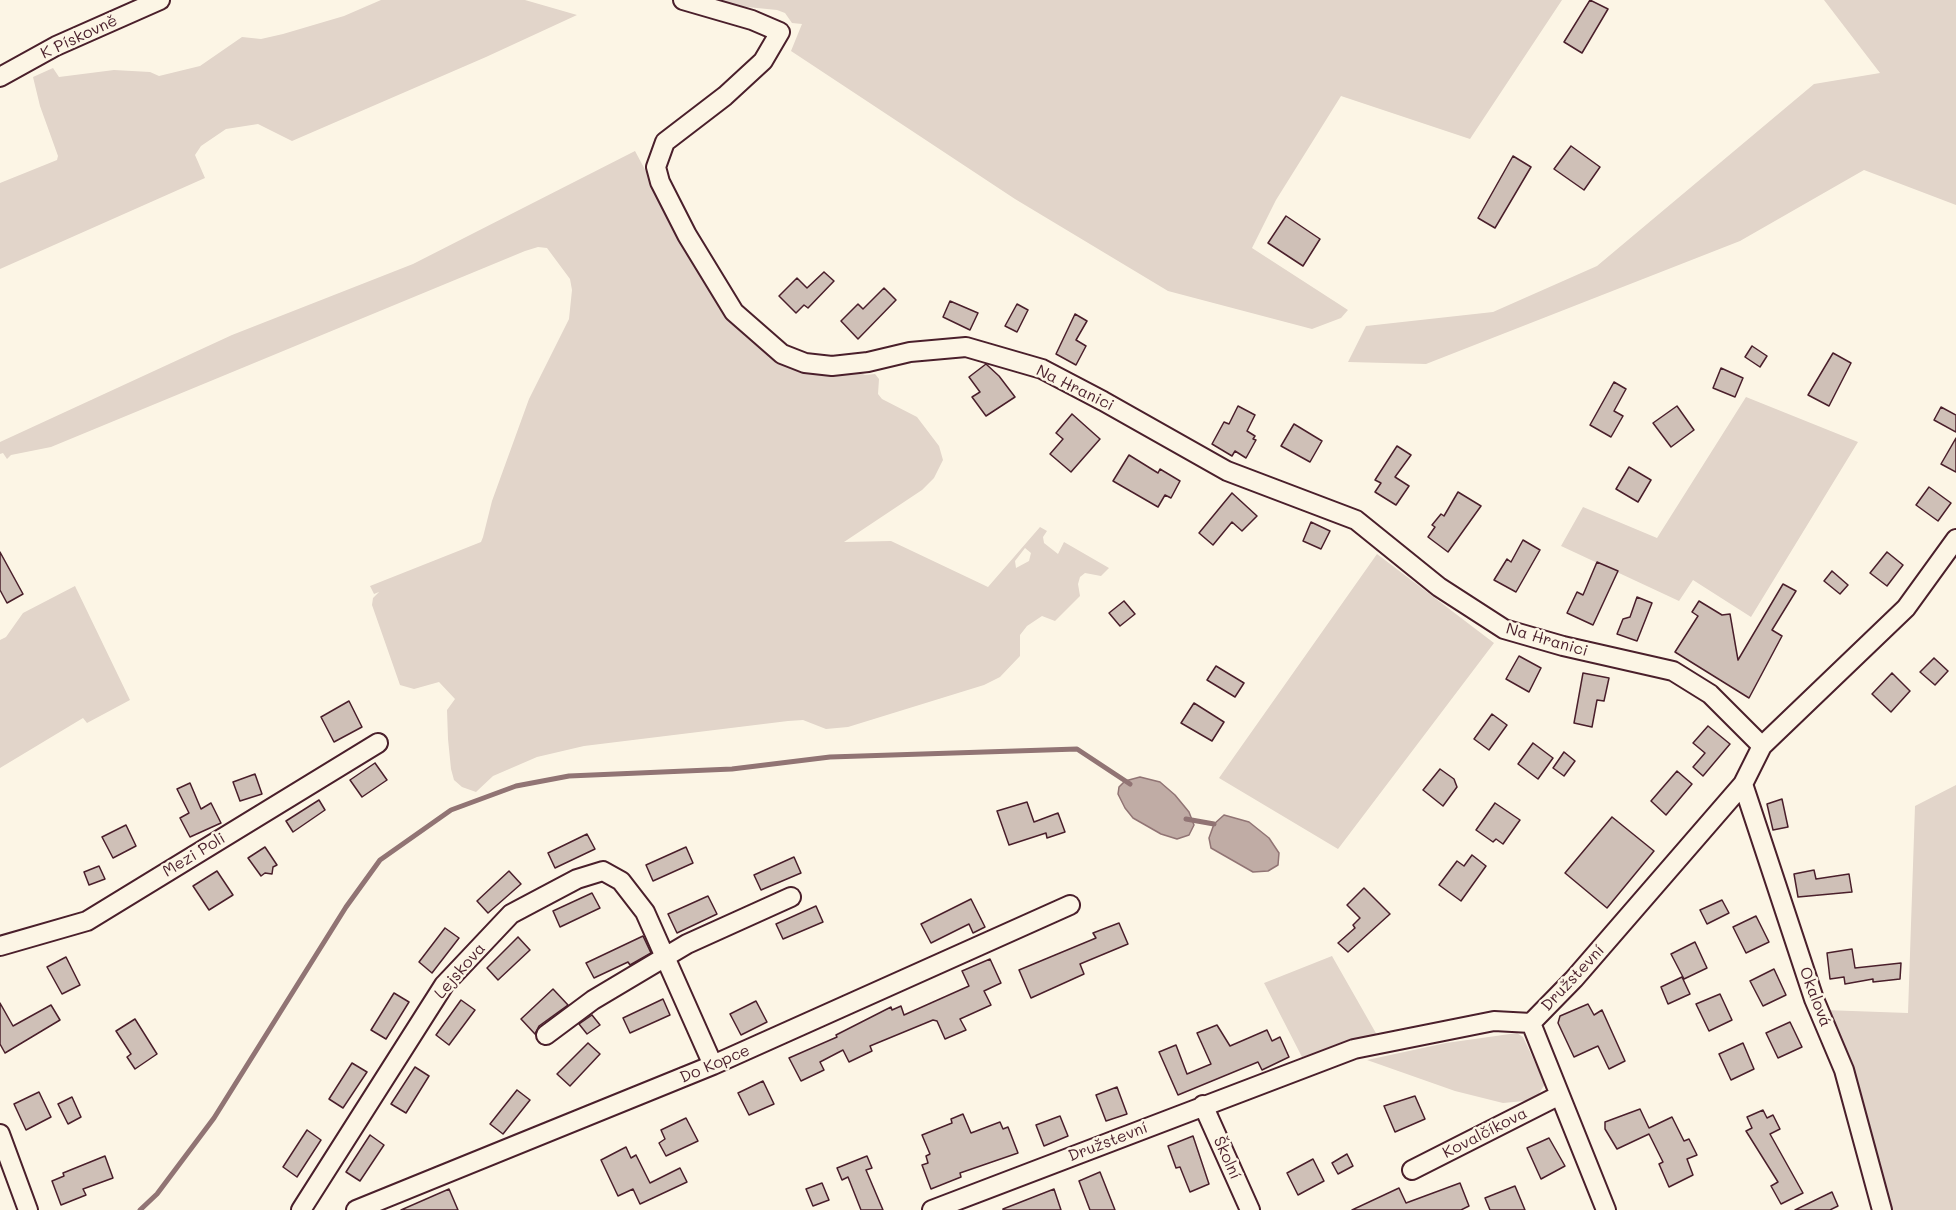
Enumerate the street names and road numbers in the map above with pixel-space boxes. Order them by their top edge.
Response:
street label: K Pískovně [38,11,120,63]
street label: Na Hranici [1033,361,1117,415]
street label: Na Hranici [1504,619,1590,661]
street label: Mezi Poli [159,829,229,881]
street label: Lejskova [430,939,490,1003]
street label: Družstevní [1537,941,1609,1015]
street label: Okalová [1795,964,1835,1030]
street label: Do Kopce [677,1041,753,1087]
street label: Kovalčíkova [1439,1103,1531,1163]
street label: Družstevní [1065,1118,1151,1166]
street label: Školní [1209,1134,1245,1182]

